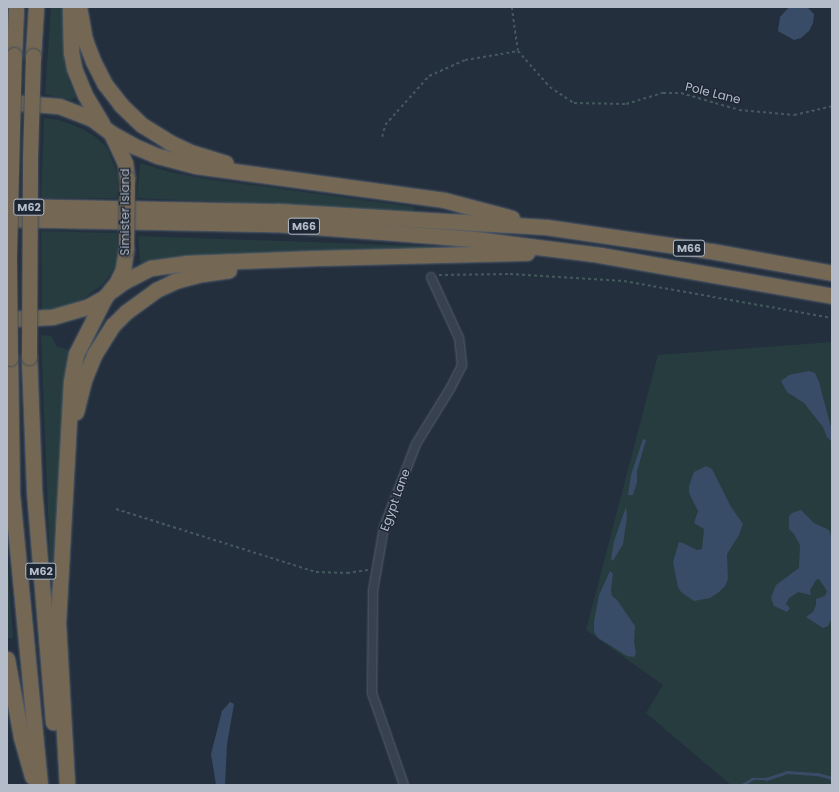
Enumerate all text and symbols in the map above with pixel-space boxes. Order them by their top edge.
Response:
street label: Pole Lane [684,79,742,107]
street label: Simister Island [118,168,132,256]
road number: M62 [13,198,45,216]
road number: M66 [287,217,321,235]
road number: M66 [672,239,706,257]
street label: Egypt Lane [377,467,413,533]
road number: M62 [25,562,57,580]

